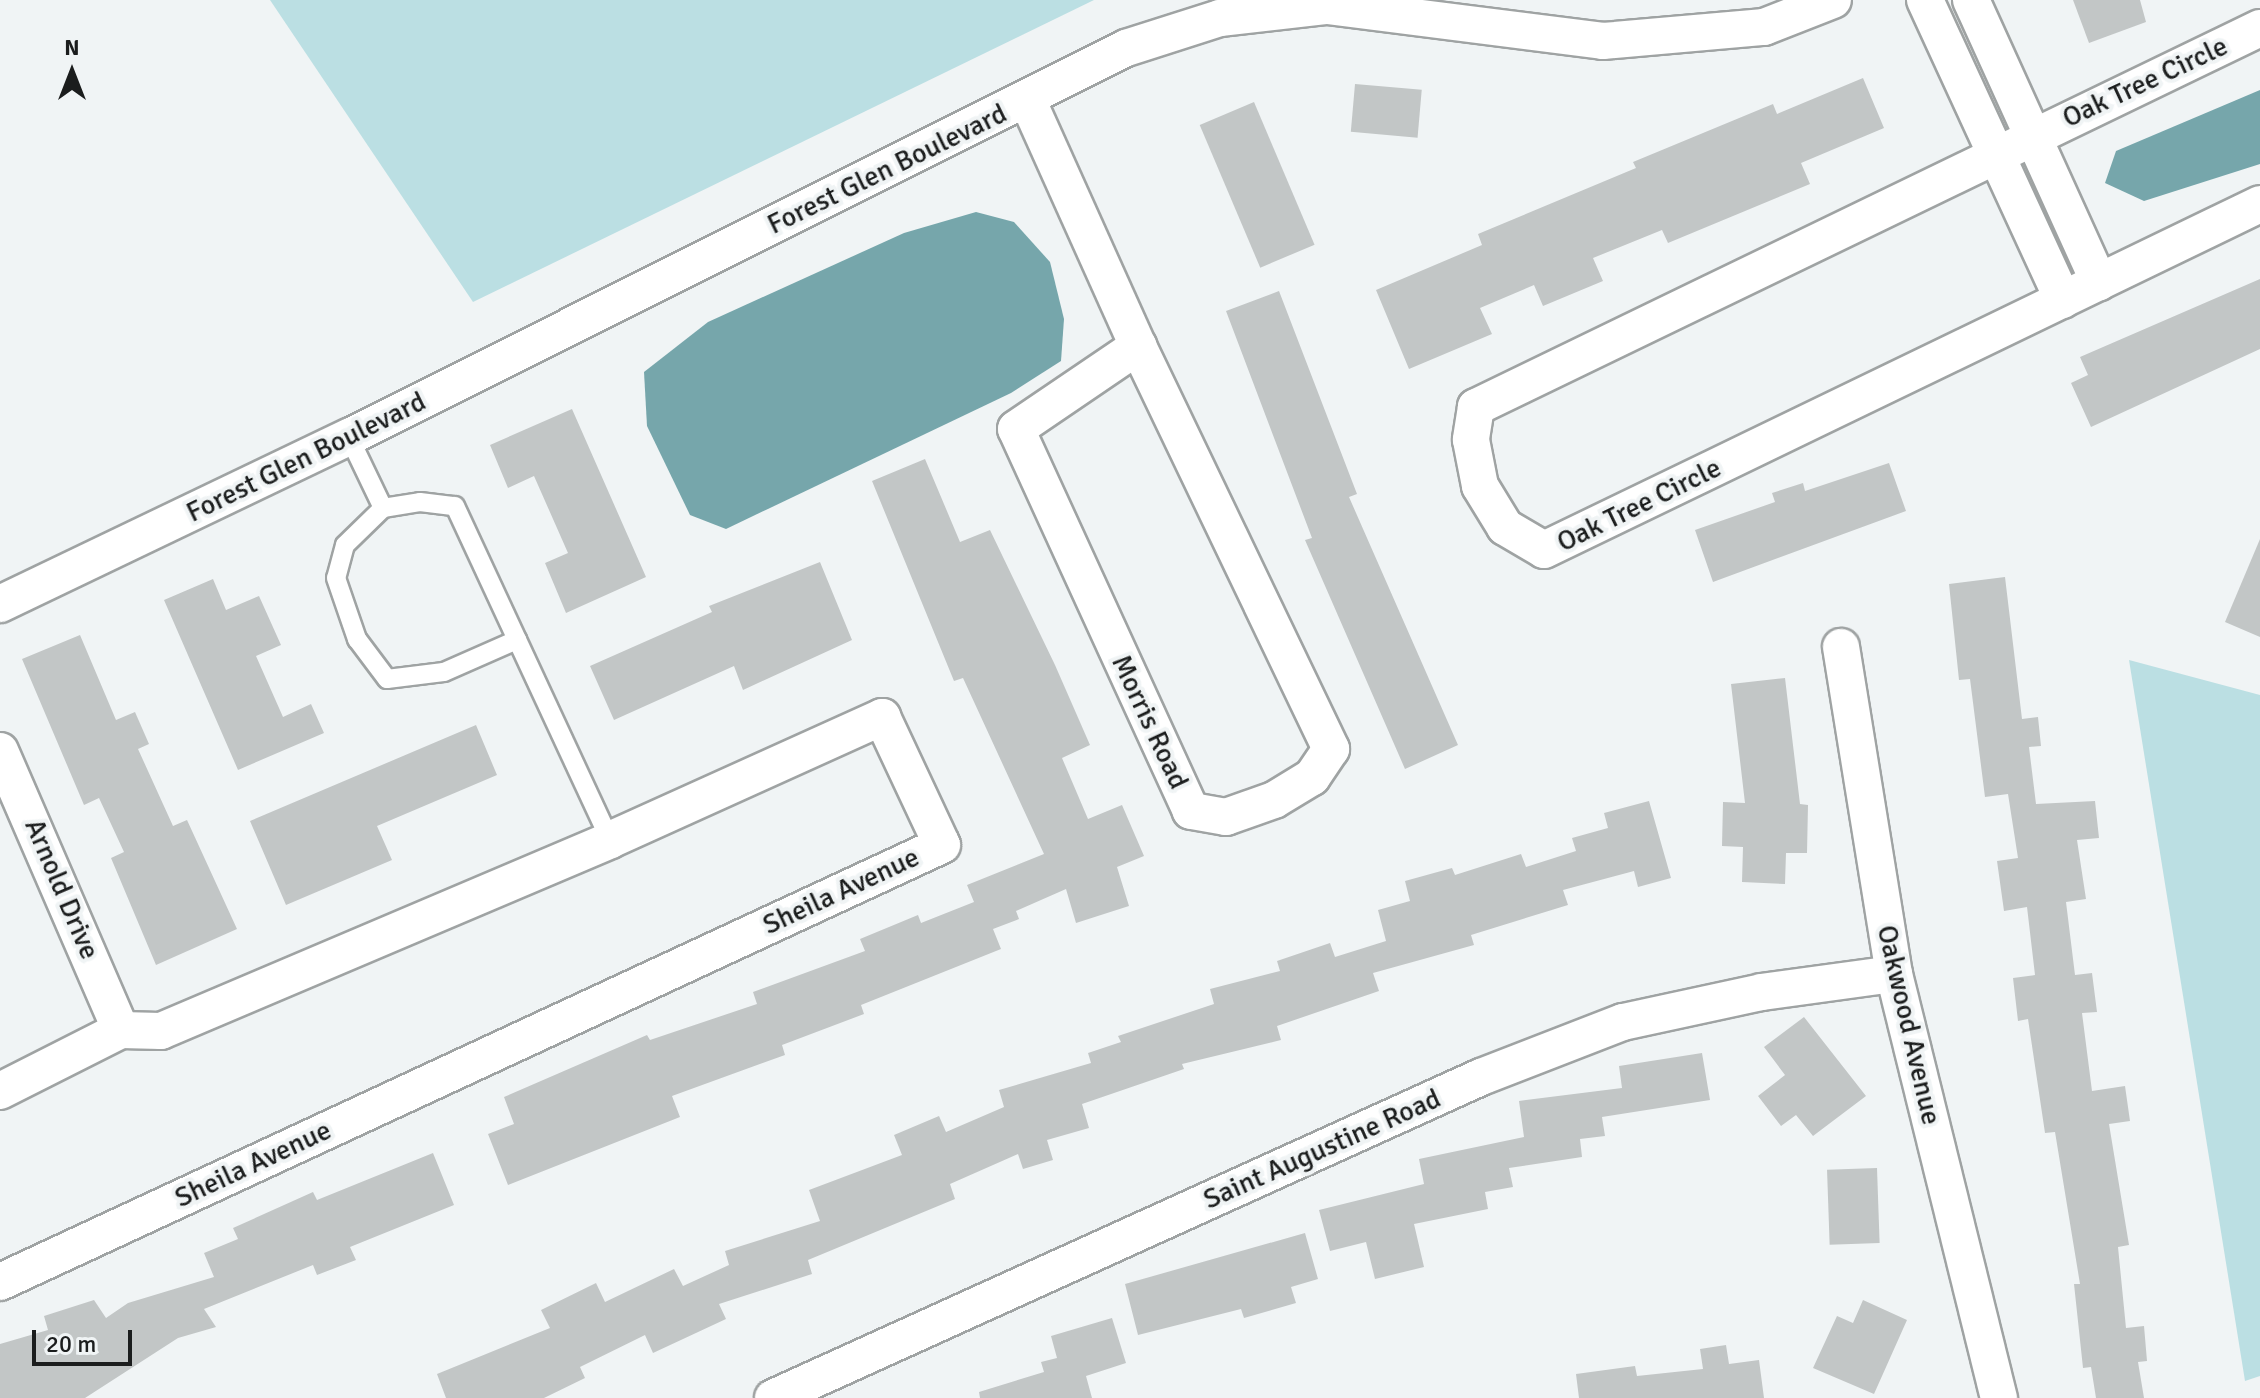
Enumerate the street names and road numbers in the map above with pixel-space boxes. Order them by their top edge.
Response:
street label: Oak Tree Circle [2057,29,2233,135]
street label: Forest Glen Boulevard [762,96,1012,242]
street label: Forest Glen Boulevard [181,384,431,530]
street label: Oak Tree Circle [1552,451,1726,559]
street label: Morris Road [1104,650,1196,794]
street label: Arnold Drive [17,814,107,964]
street label: Sheila Avenue [757,840,925,942]
street label: Oakwood Avenue [1870,922,1948,1128]
street label: Saint Augustine Road [1198,1082,1446,1216]
street label: Sheila Avenue [169,1113,337,1215]

